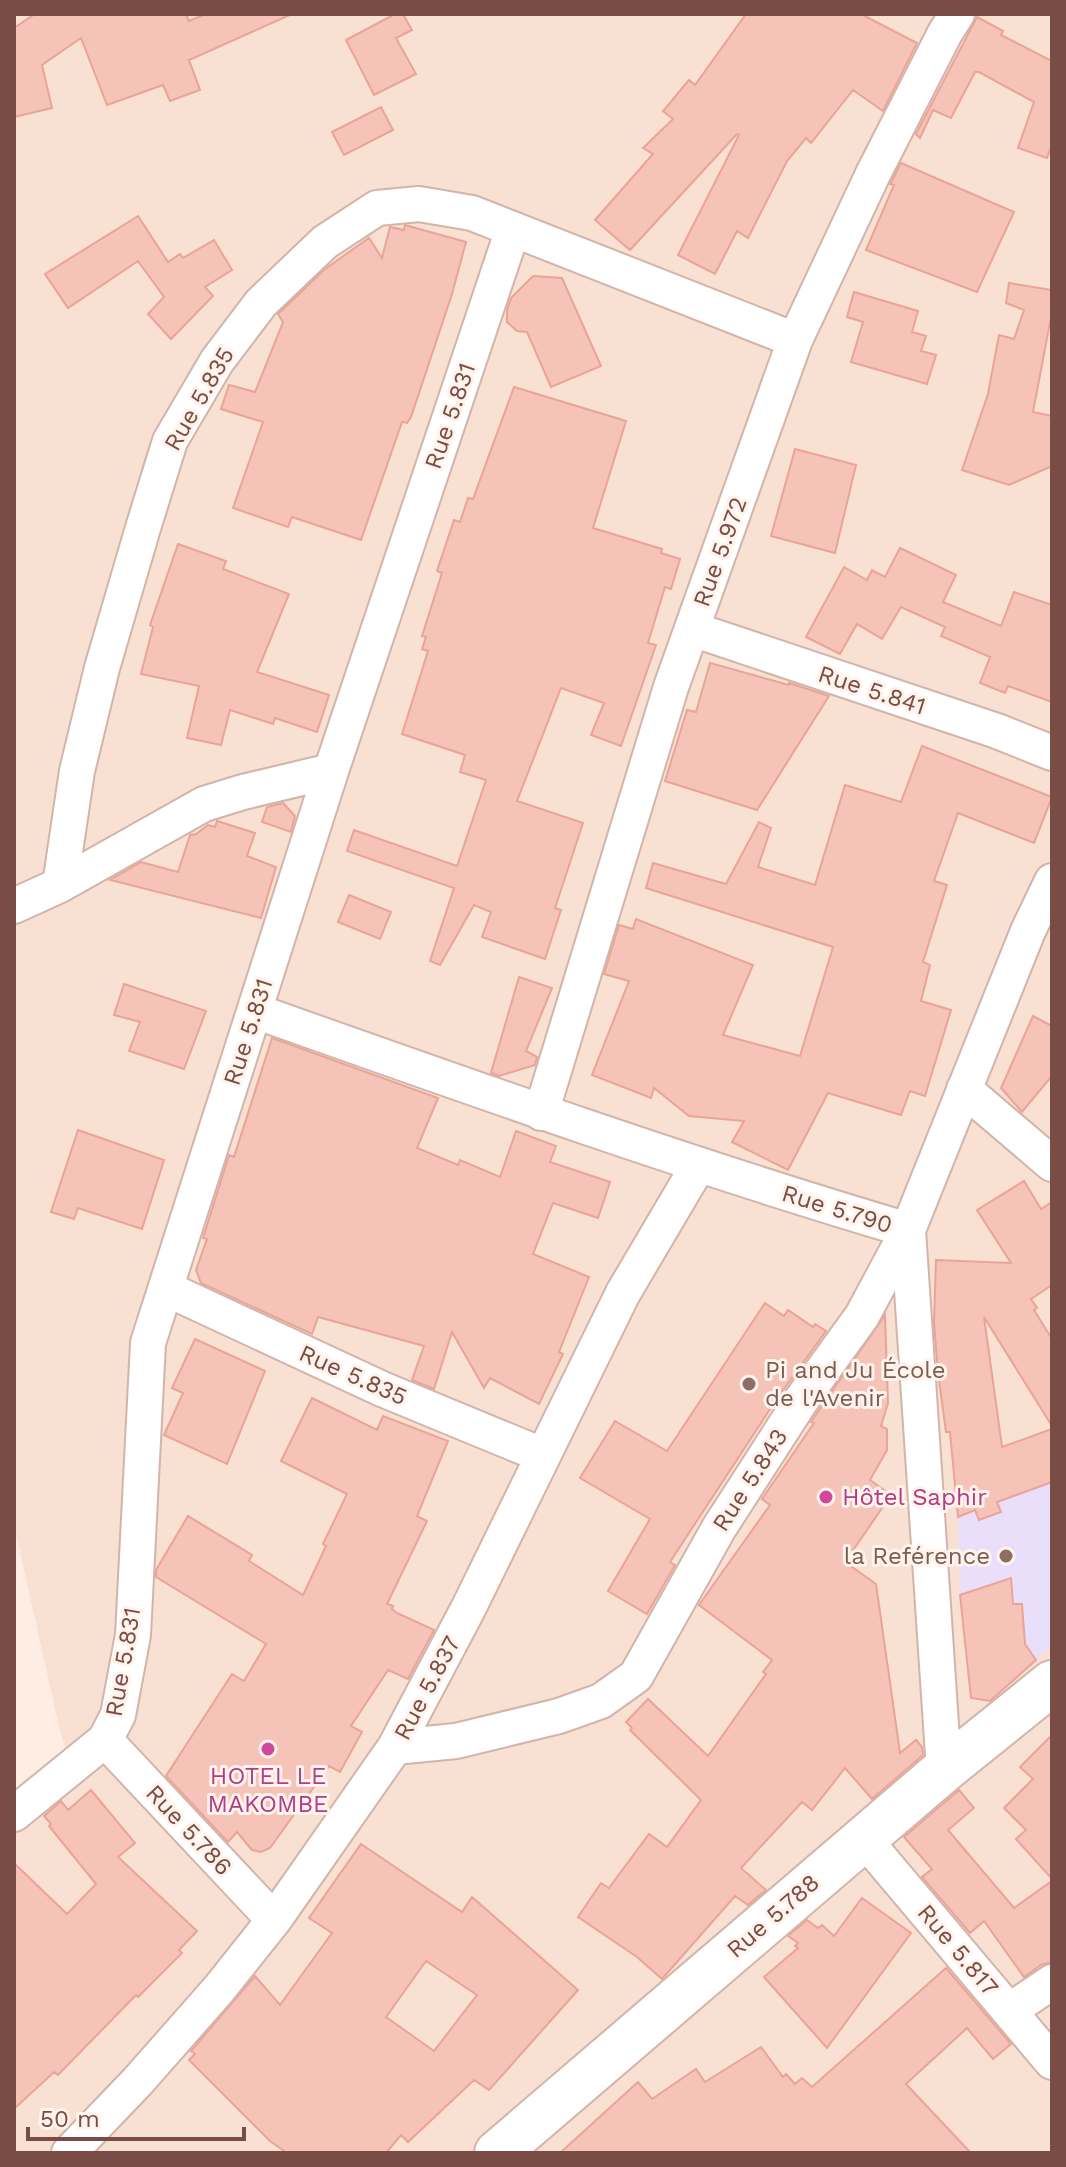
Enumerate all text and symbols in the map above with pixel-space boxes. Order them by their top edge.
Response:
street label: Rue 5.835 [158,342,240,456]
street label: Rue 5.831 [419,359,481,473]
street label: Rue 5.972 [687,493,753,611]
street label: Rue 5.841 [815,659,929,721]
street label: Rue 5.831 [218,975,278,1089]
street label: Rue 5.790 [778,1179,896,1239]
street label: Rue 5.835 [295,1339,411,1411]
place label: Pi and Ju École de l'Avenir [765,1356,946,1412]
marker: Pi and Ju École de l'Avenir [740,1375,758,1393]
street label: Rue 5.843 [707,1424,793,1536]
place label: Hôtel Saphir [842,1483,987,1511]
marker: Hôtel Saphir [817,1488,835,1506]
place label: la Reférence [844,1542,990,1570]
marker: la Reférence [997,1547,1015,1565]
street label: Rue 5.831 [100,1605,146,1719]
street label: Rue 5.837 [388,1631,466,1745]
marker: HOTEL LE MAKOMBE [259,1740,277,1758]
place label: HOTEL LE MAKOMBE [208,1762,328,1818]
street label: Rue 5.786 [140,1779,238,1881]
street label: Rue 5.788 [721,1868,825,1964]
street label: Rue 5.817 [912,1899,1004,2001]
scale bar [28,2091,244,2141]
text: 50 m [40,2105,100,2133]

